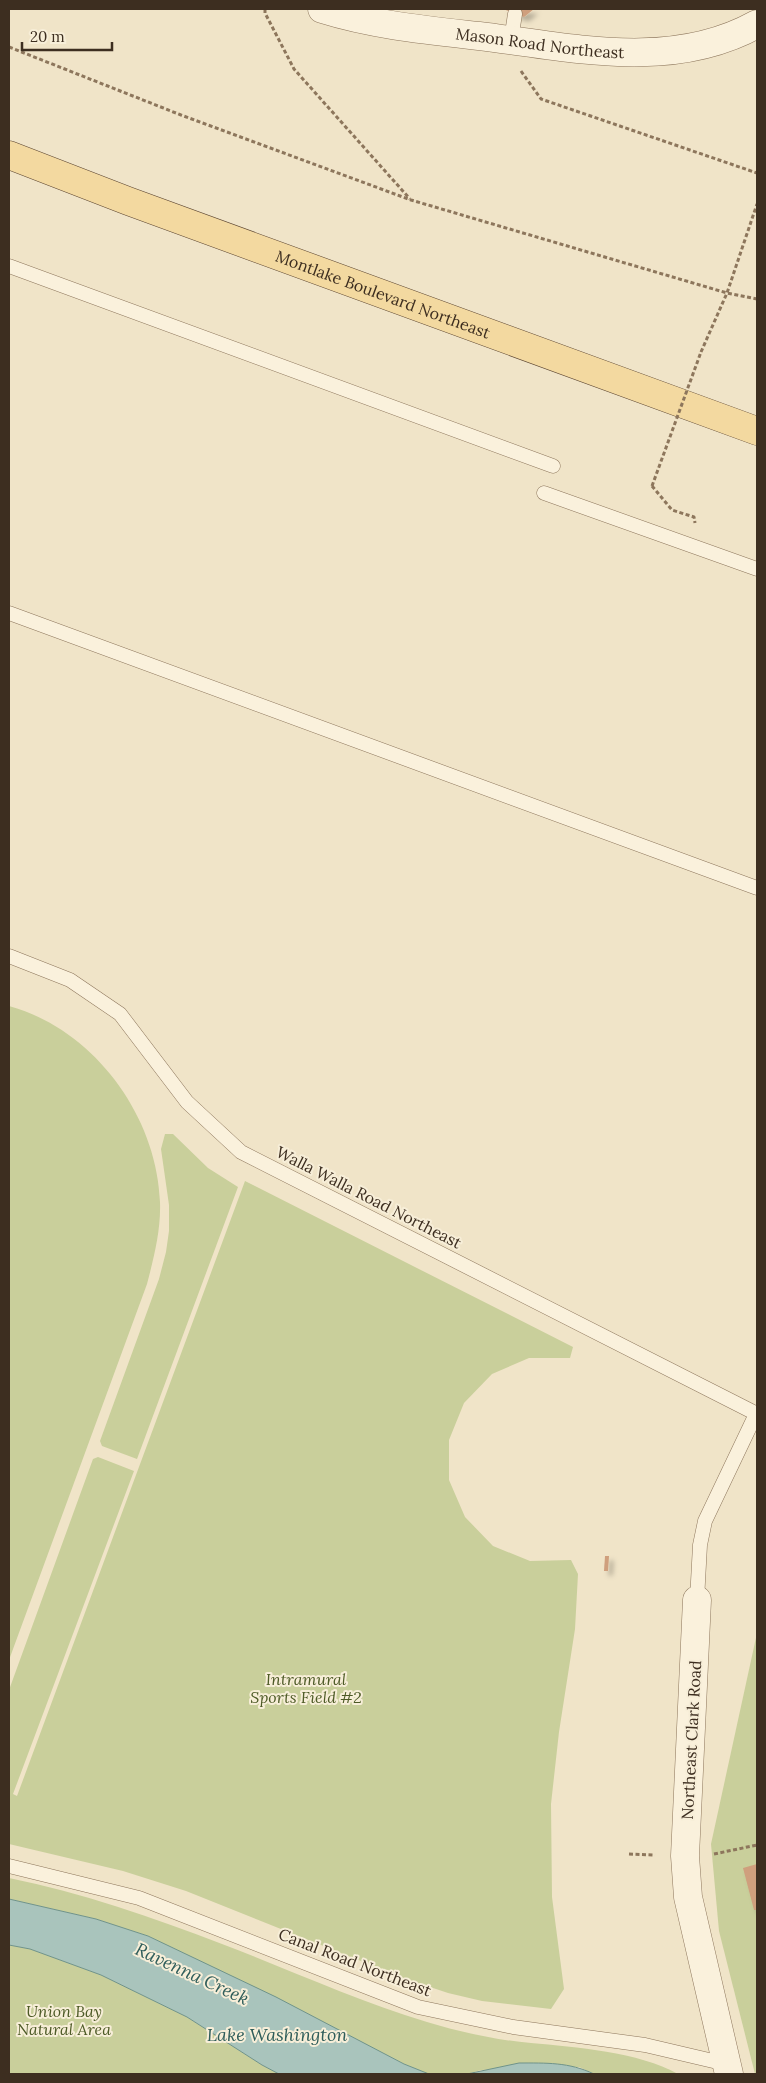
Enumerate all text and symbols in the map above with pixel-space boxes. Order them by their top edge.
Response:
scale bar [22,20,112,52]
street label: Mason Road Northeast [454,23,626,62]
text: 20 m [30,27,65,46]
street label: Montlake Boulevard Northeast [273,246,494,343]
street label: Walla Walla Road Northeast [273,1141,466,1253]
street label: Northeast Clark Road [677,1659,705,1820]
park label: Intramural Sports Field #2 [250,1669,362,1707]
street label: Canal Road Northeast [276,1924,435,2001]
water label: Ravenna Creek [132,1937,253,2010]
park label: Union Bay Natural Area [17,2001,111,2039]
water label: Lake Washington [207,2023,347,2046]

